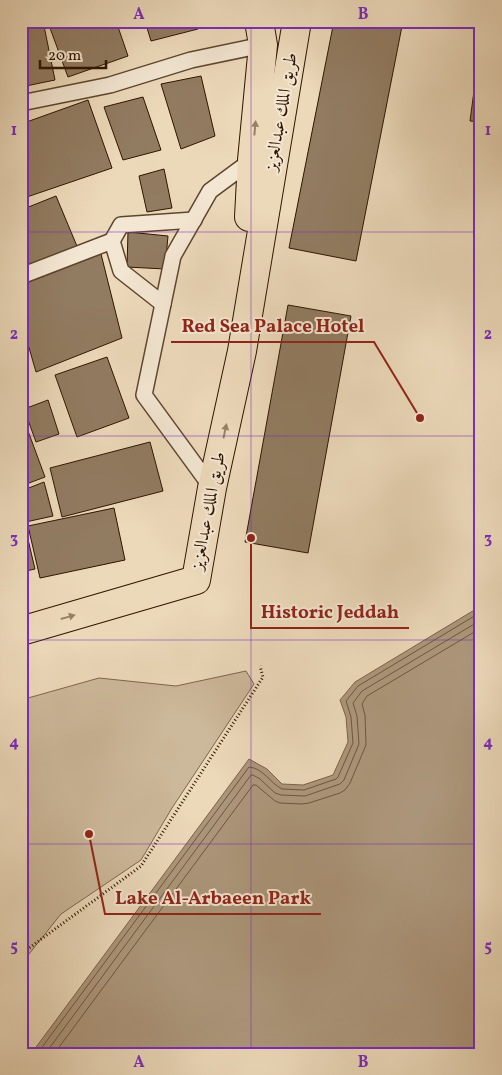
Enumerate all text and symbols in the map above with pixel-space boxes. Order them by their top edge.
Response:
text: A [133,4,145,26]
text: B [358,4,369,26]
scale bar [40,38,106,70]
text: 20 m [48,46,81,67]
street label: طريق الملك عبدالعزيز [259,51,305,175]
one-way arrow [251,119,259,135]
text: 1 [11,120,17,142]
text: 1 [485,120,491,142]
callout: Red Sea Palace Hotel [171,308,374,342]
text: Red Sea Palace Hotel [181,314,365,340]
text: 2 [10,324,18,346]
text: 2 [484,324,492,346]
one-way arrow [221,424,229,439]
street label: طريق الملك عبدالعزيز [185,450,233,574]
text: 3 [10,528,18,550]
text: 3 [484,528,492,550]
callout: Historic Jeddah [251,594,409,628]
text: Historic Jeddah [261,600,399,626]
one-way arrow [61,612,76,620]
text: 4 [9,732,19,754]
text: 4 [483,732,493,754]
callout: Lake Al-Arbaeen Park [105,880,321,914]
text: Lake Al-Arbaeen Park [115,886,312,912]
text: 5 [10,936,18,958]
text: 5 [484,936,492,958]
text: A [133,1052,145,1074]
text: B [358,1052,369,1074]

